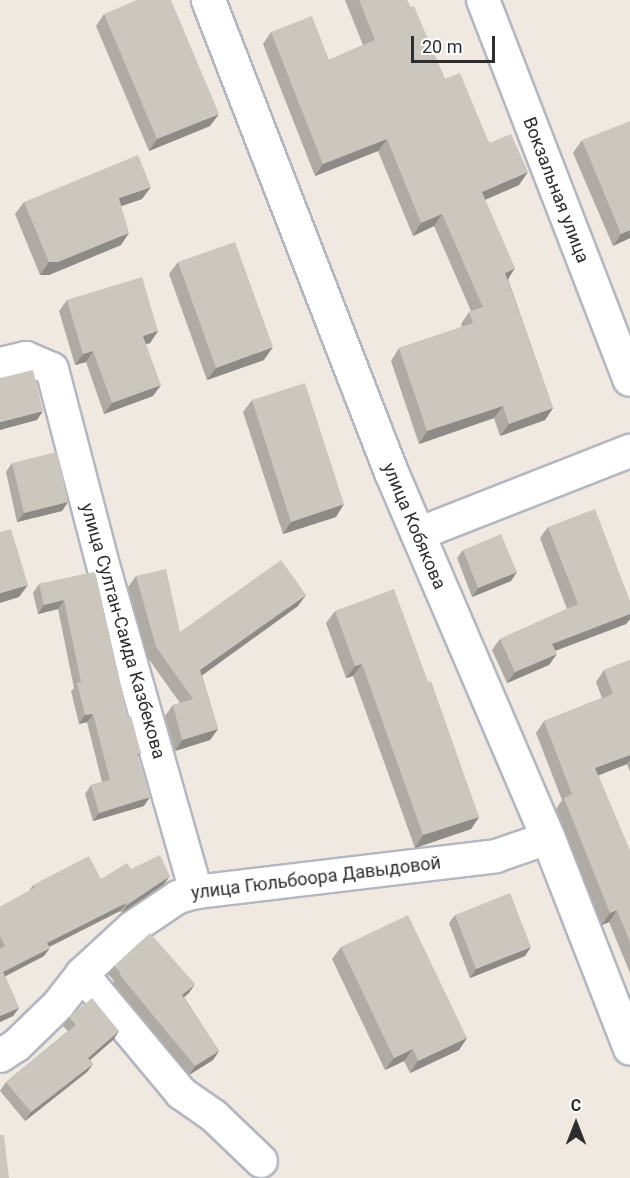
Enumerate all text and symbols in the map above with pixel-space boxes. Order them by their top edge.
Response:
scale bar [414,24,498,62]
text: 20 m [422,36,462,57]
street label: Вокзальная улица [518,114,594,266]
street label: улица Кобякова [378,460,450,592]
street label: улица Султан-Саида Казбекова [76,501,170,761]
street label: улица Гюльбоора Давыдовой [190,852,442,904]
north arrow [546,1094,606,1154]
text: С [571,1096,581,1115]

